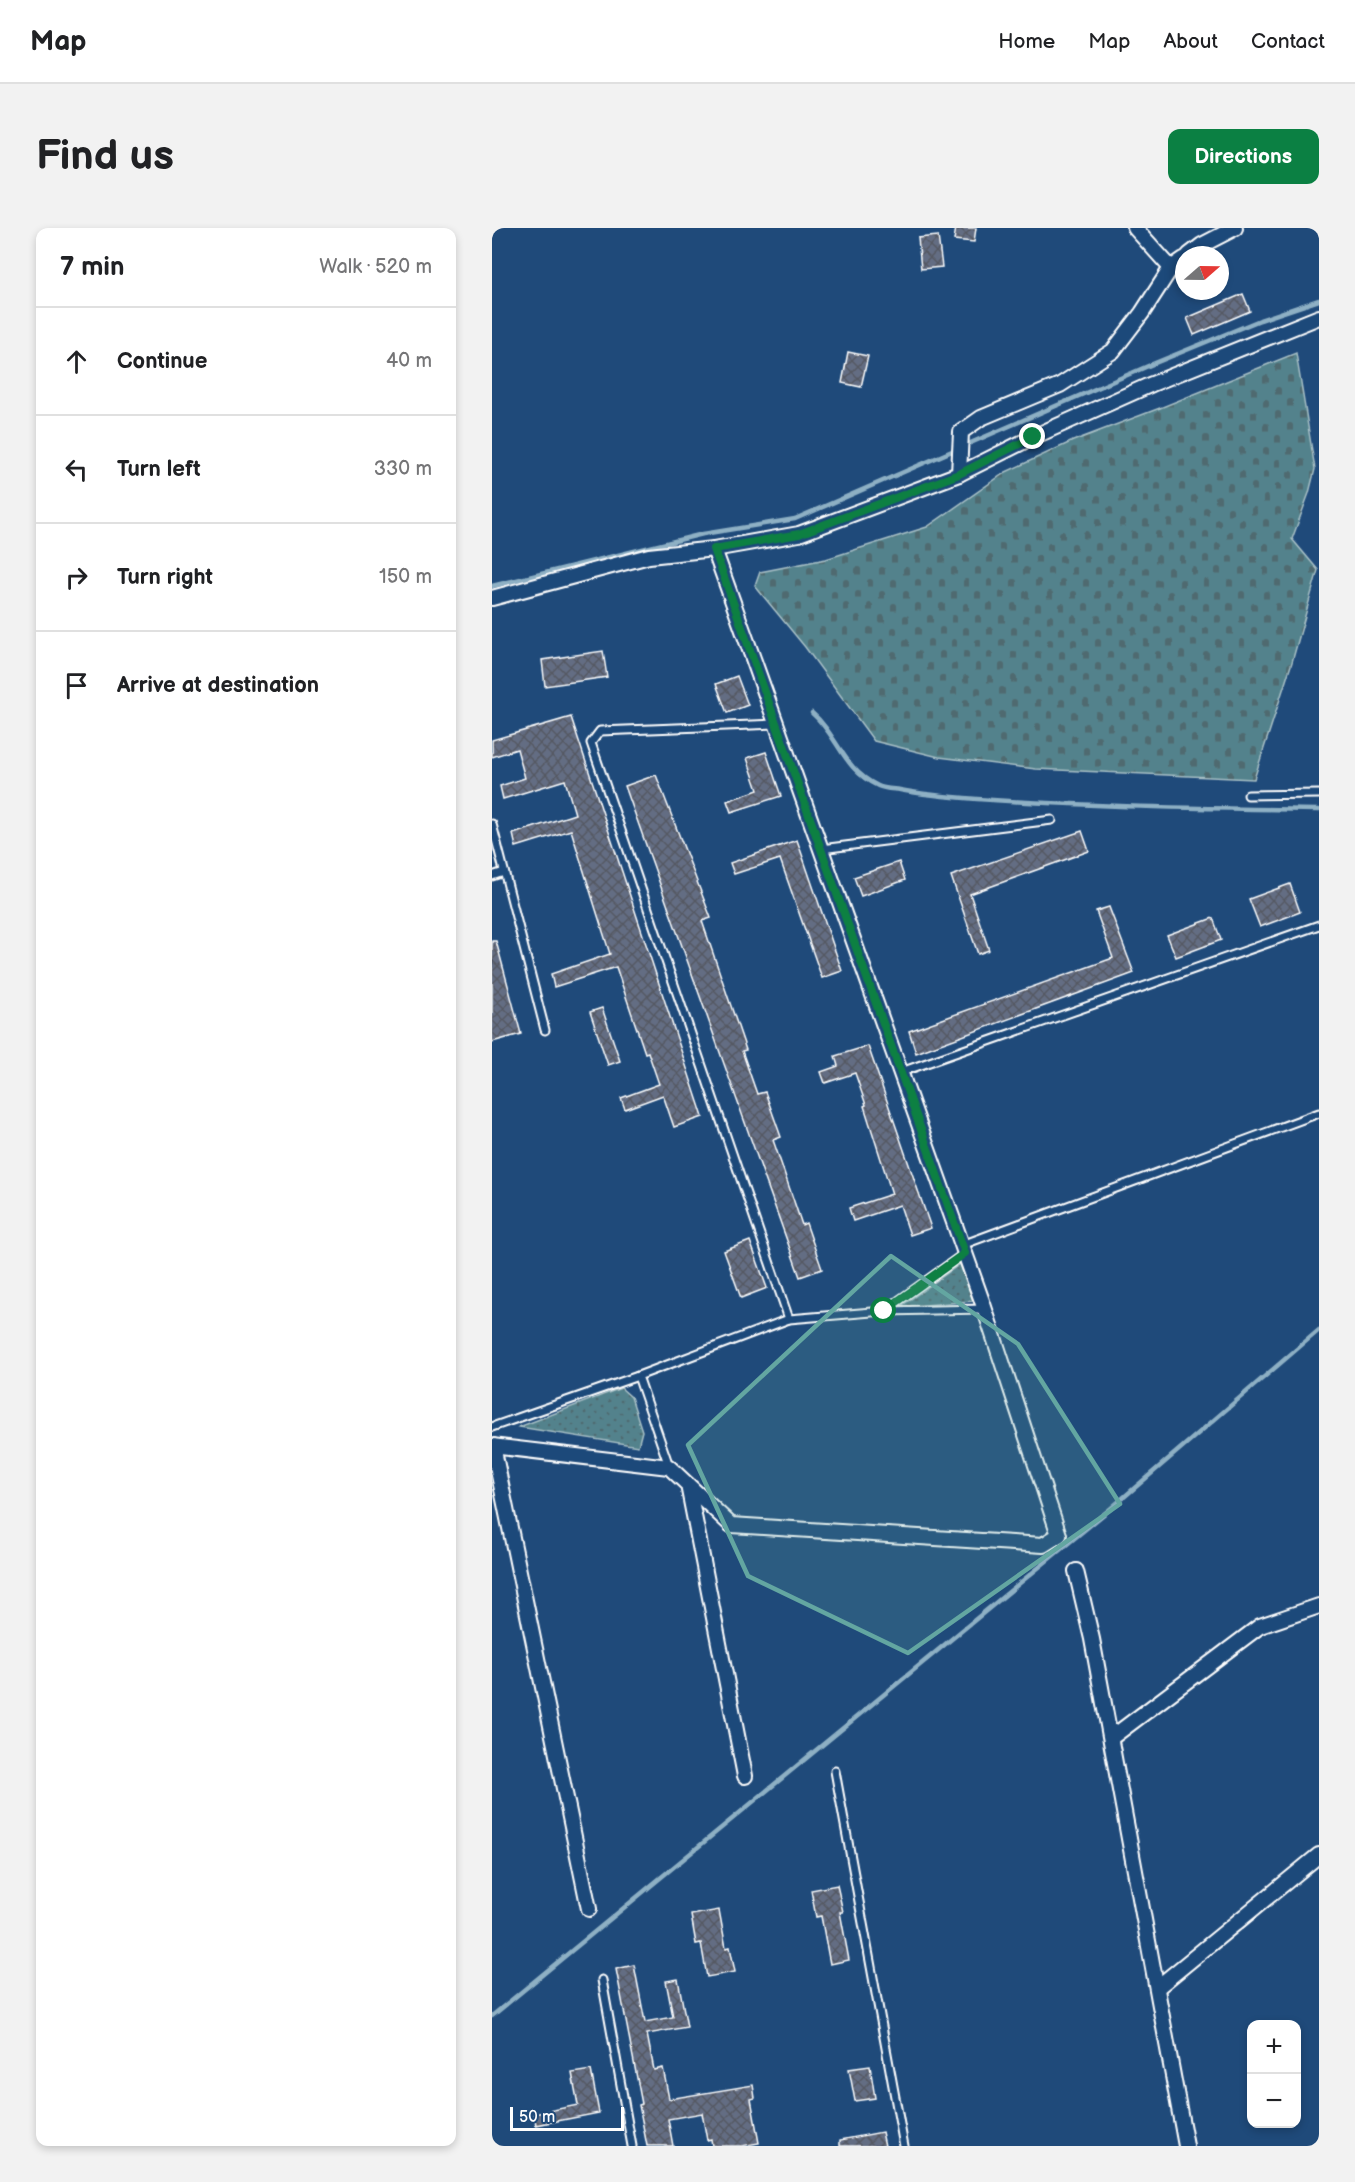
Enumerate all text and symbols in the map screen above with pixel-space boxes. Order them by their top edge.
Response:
text: Map [30,25,86,58]
text: Home [998,29,1055,54]
text: Map [1088,29,1130,54]
text: About [1163,29,1218,54]
text: Contact [1251,29,1325,54]
button: Directions [1168,129,1319,184]
text: Find us [36,131,174,182]
north arrow [1175,246,1229,300]
text: 7 min [60,252,124,283]
text: Walk · 520 m [319,255,432,279]
icon: ahead [60,345,93,378]
text: Continue [117,348,207,375]
text: 40 m [386,349,432,373]
route end [1019,423,1045,449]
icon: left [60,453,93,486]
text: Turn left [117,456,201,483]
text: 330 m [374,457,432,481]
icon: right [60,561,93,594]
text: Turn right [117,564,213,591]
text: 150 m [379,565,432,589]
icon: arrive [60,669,93,702]
text: Arrive at destination [117,672,319,699]
route start [870,1297,896,1323]
map controls [1247,2020,1301,2128]
button: + [1247,2020,1301,2074]
button: − [1247,2074,1301,2128]
scale bar [510,2104,624,2132]
text: 50 m [519,2108,555,2127]

